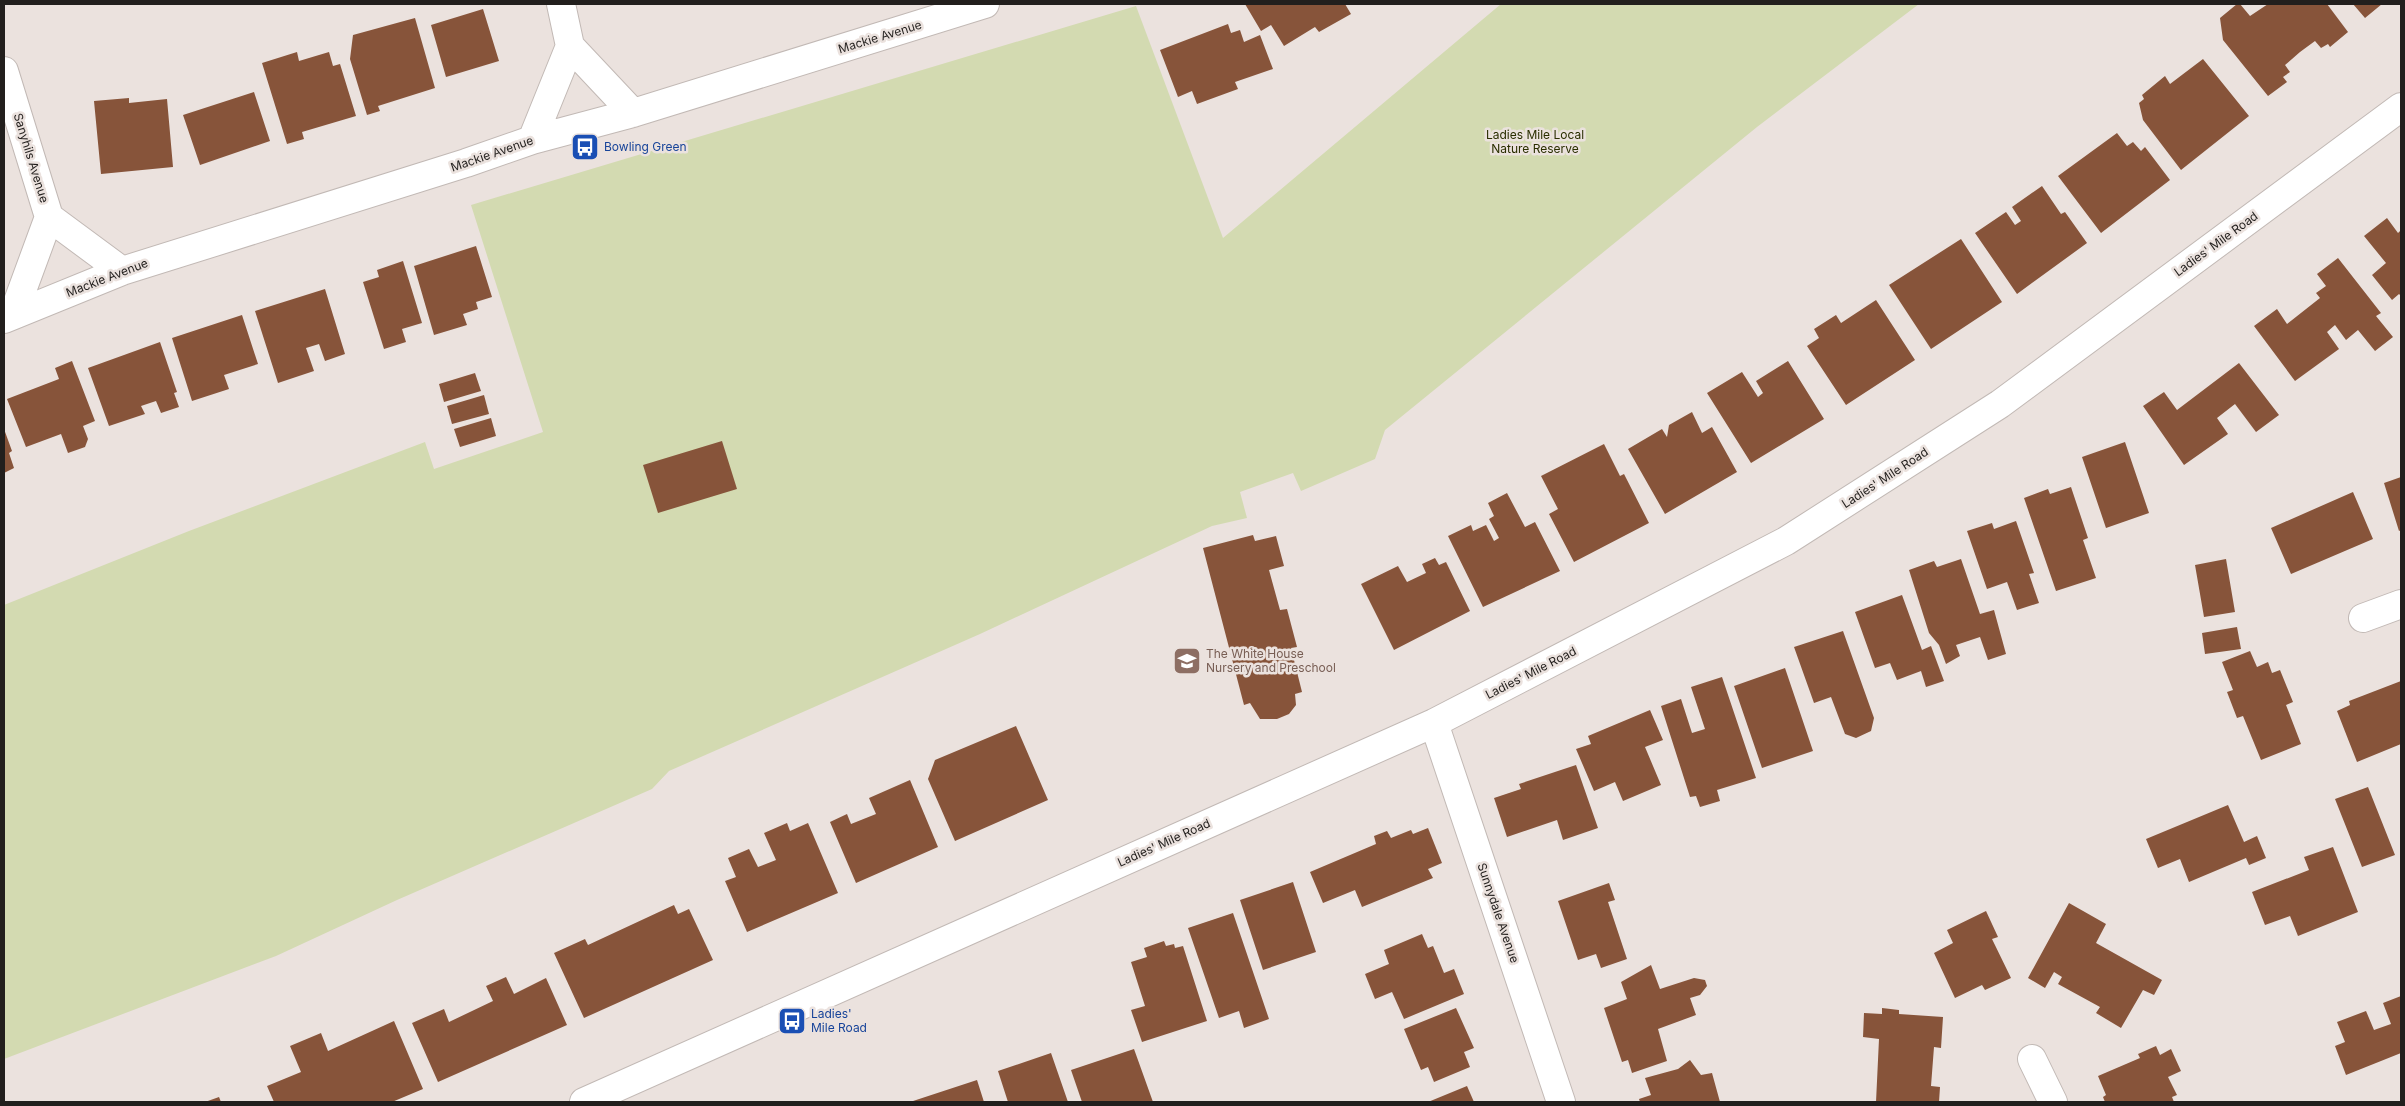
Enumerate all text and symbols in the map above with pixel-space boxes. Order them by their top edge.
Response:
street label: Mackie Avenue [836,17,923,56]
street label: Sanyhils Avenue [11,111,52,204]
park label: Ladies Mile Local Nature Reserve [1486,127,1584,156]
street label: Mackie Avenue [449,132,535,175]
bus stop icon: Bowling Green [570,132,600,162]
place label: Bowling Green [604,139,687,154]
street label: Ladies' Mile Road [2171,208,2261,279]
street label: Mackie Avenue [64,255,150,300]
street label: Ladies' Mile Road [1839,444,1931,511]
street label: Ladies' Mile Road [1483,643,1579,702]
school or university icon: The White House Nursery and Preschool [1172,646,1202,676]
place label: The White House Nursery and Preschool [1206,646,1336,675]
street label: Ladies' Mile Road [1115,815,1213,870]
street label: Sunnydale Avenue [1474,861,1523,965]
bus stop icon: Ladies' Mile Road [777,1006,807,1036]
place label: Ladies' Mile Road [811,1006,867,1035]

